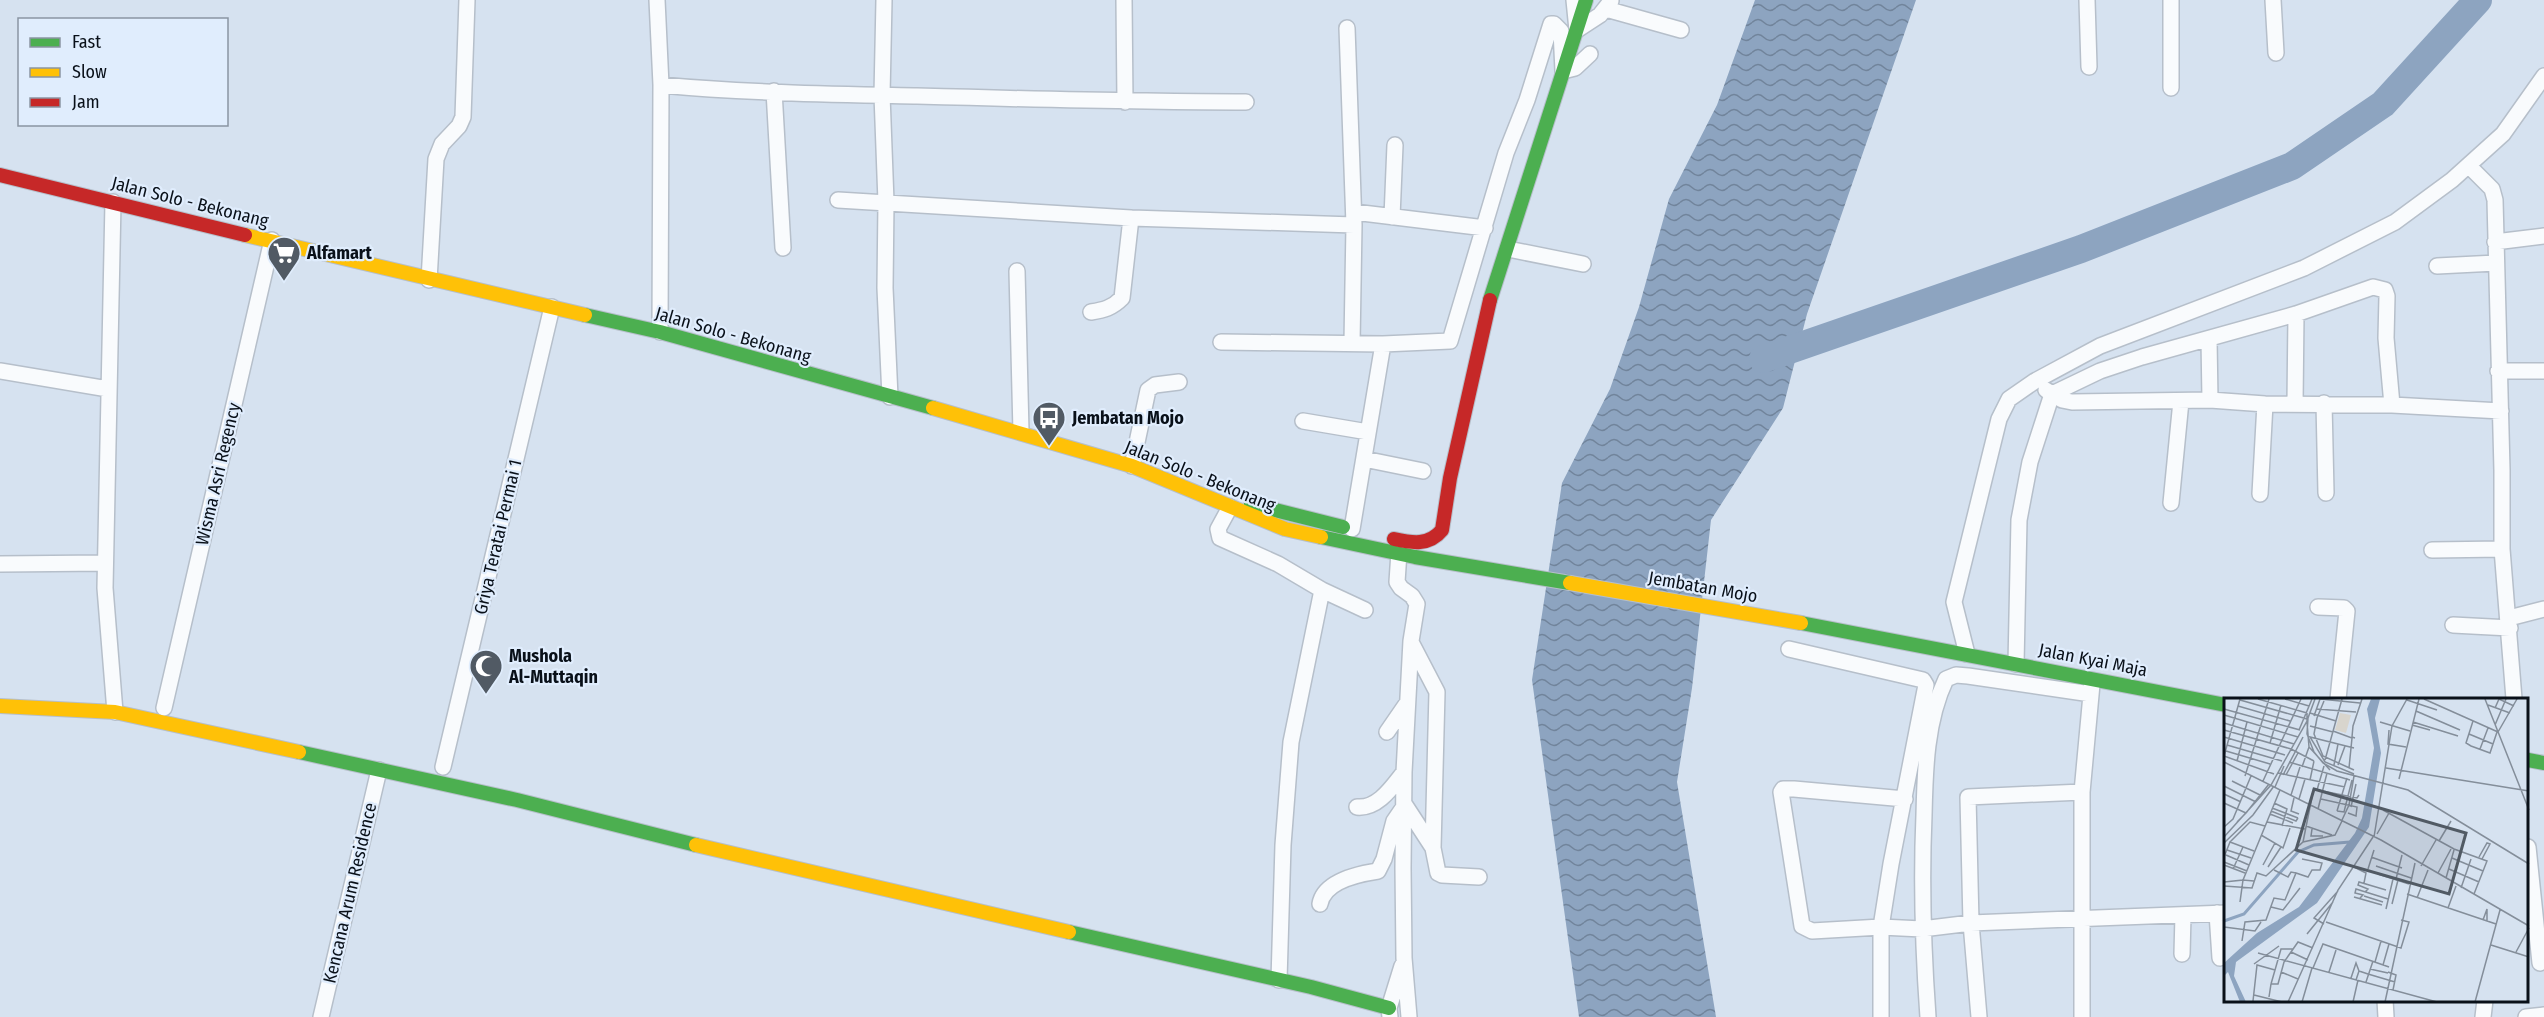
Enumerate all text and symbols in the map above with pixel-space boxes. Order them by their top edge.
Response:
legend [18,18,228,126]
text: Fast [72,31,101,53]
text: Slow [72,61,107,83]
text: Jam [72,91,100,113]
street label: Jalan Solo - Bekonang [109,172,271,232]
supermarket icon: Alfamart [266,235,302,282]
place label: Alfamart [306,242,372,264]
street label: Jalan Solo - Bekonang [653,302,814,368]
bus stop icon: Jembatan Mojo [1031,400,1067,447]
street label: Wisma Asri Regency [191,401,245,547]
place label: Jembatan Mojo [1071,407,1184,429]
street label: Jalan Solo - Bekonang [1121,436,1279,517]
street label: Griya Teratai Permai 1 [469,457,527,617]
street label: Jembatan Mojo [1647,567,1759,607]
street label: Jalan Kyai Maja [2037,639,2149,681]
place label: Mushola Al-Muttaqin [508,645,598,688]
mosque icon: Mushola Al-Muttaqin [468,648,504,695]
inset map [2224,698,2529,1002]
street label: Kencana Arum Residence [319,800,382,985]

